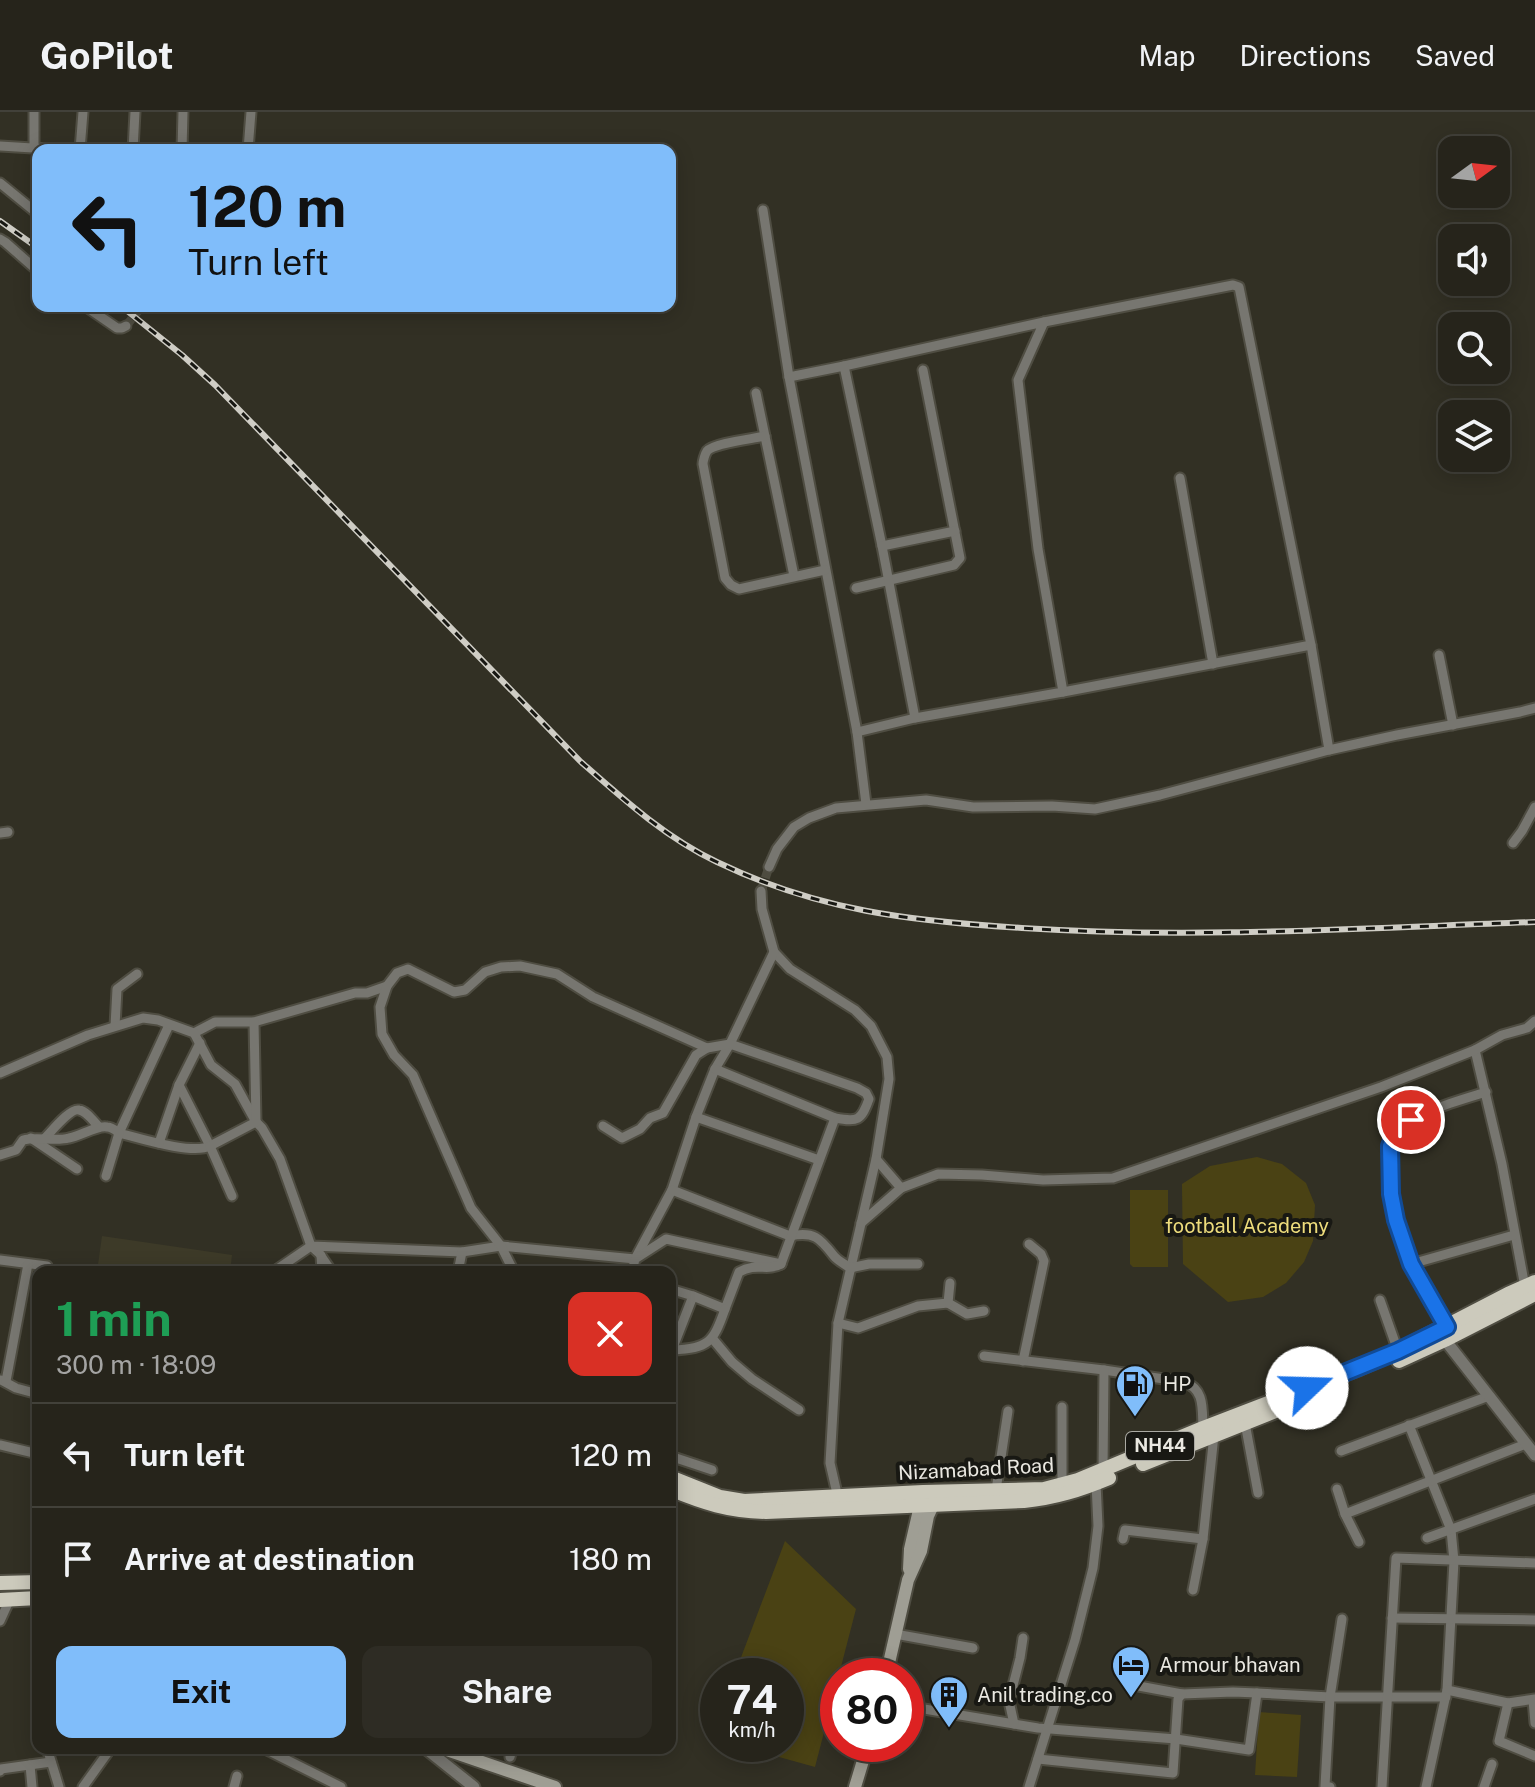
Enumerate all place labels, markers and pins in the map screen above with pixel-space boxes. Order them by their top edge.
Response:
pin [1377,1086,1445,1154]
fuel station icon: HP [1114,1363,1156,1418]
place label: HP [1163,1372,1191,1396]
hotel icon: Armour bhavan [1110,1644,1152,1699]
place label: Armour bhavan [1159,1653,1301,1677]
building icon: Anil trading.co [928,1674,970,1729]
place label: Anil trading.co [977,1683,1113,1707]

